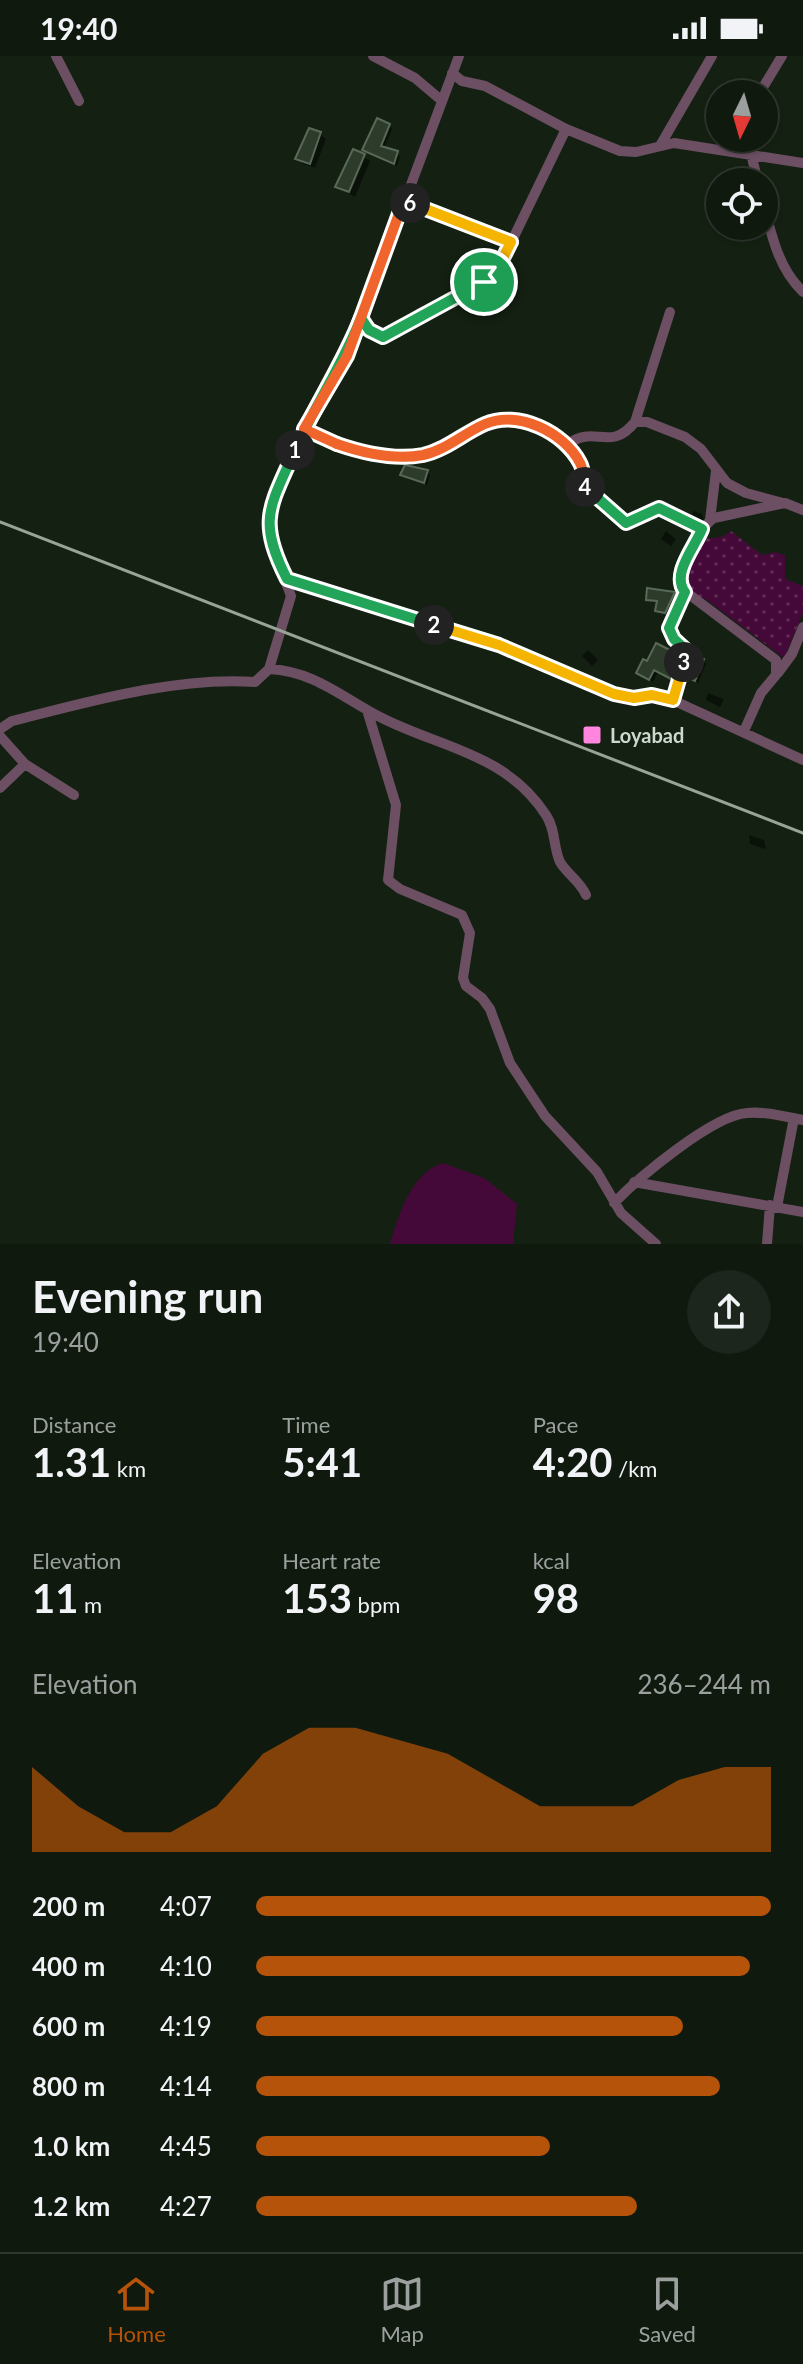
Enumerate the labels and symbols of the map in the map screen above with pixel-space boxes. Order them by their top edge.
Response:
north arrow [706,80,778,152]
pin: 6 [390,183,430,223]
pin [450,248,518,316]
pin: 1 [275,430,315,470]
pin: 4 [565,467,605,507]
pin: 2 [414,605,454,645]
pin: 3 [664,642,704,682]
place label: Loyabad [610,723,684,747]
marker: Loyabad [581,724,603,746]

